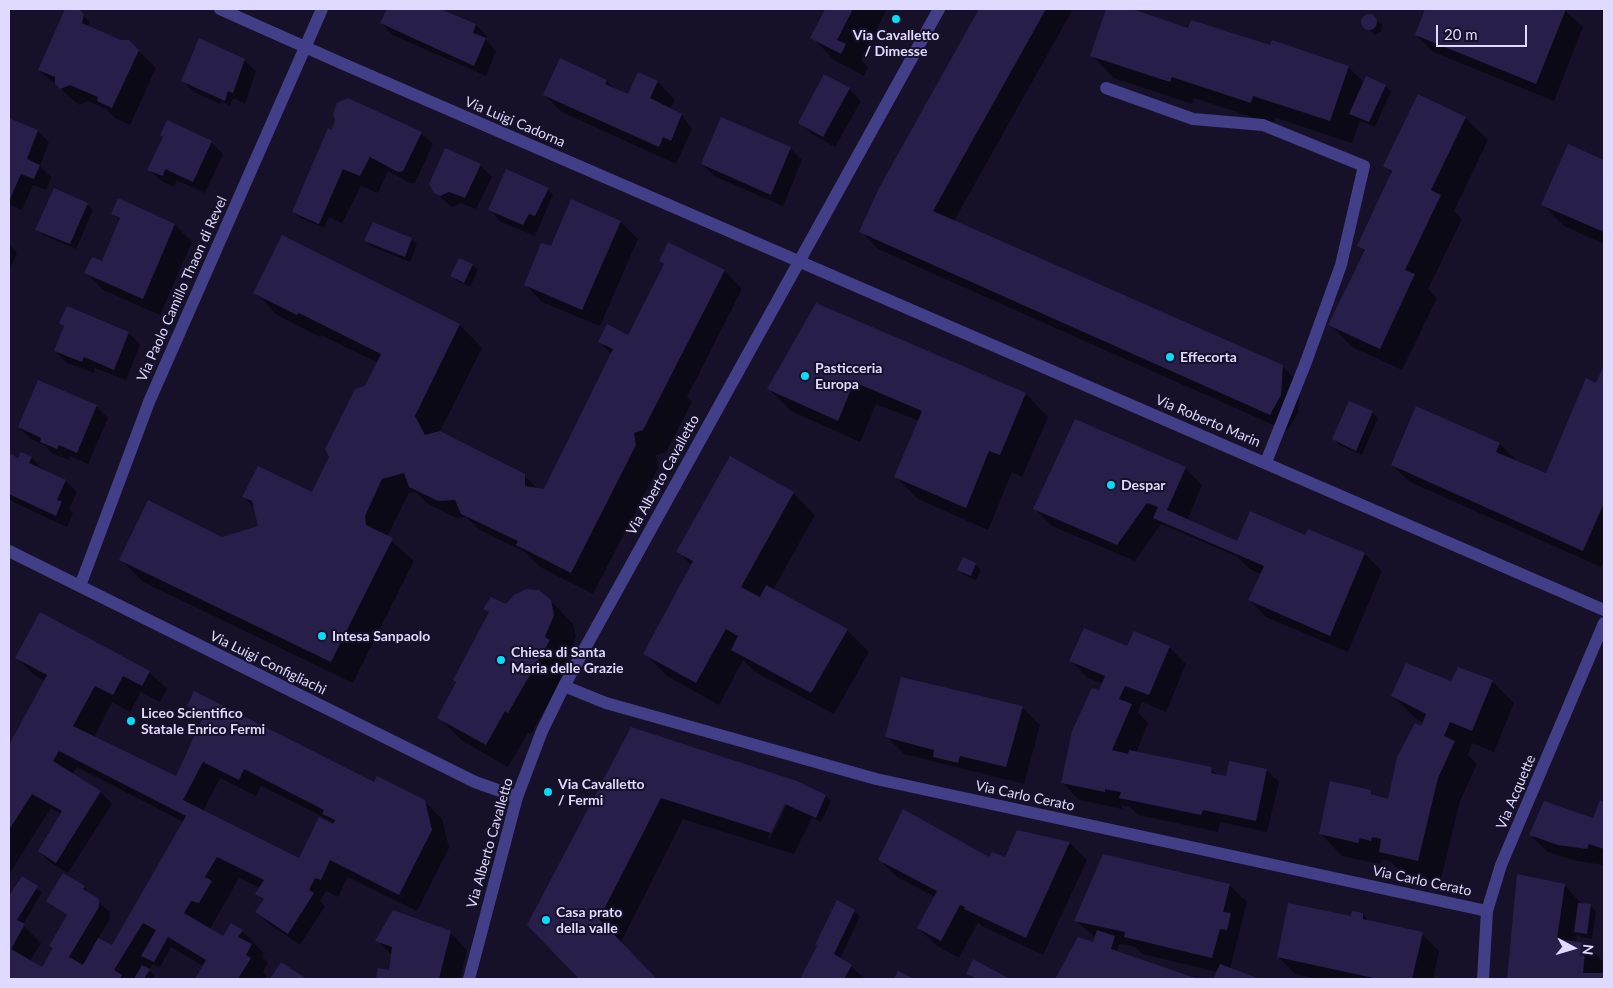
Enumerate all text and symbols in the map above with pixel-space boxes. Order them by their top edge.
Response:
marker: Via Cavalletto / Dimesse [890,13,902,25]
scale bar [1438,15,1529,47]
text: 20 m [1444,25,1478,43]
place label: Via Cavalletto / Dimesse [853,27,939,59]
street label: Via Luigi Cadorna [462,93,568,151]
street label: Via Paolo Camillo Thaon di Revel [133,194,231,384]
place label: Effecorta [1180,349,1237,365]
marker: Effecorta [1164,351,1176,363]
place label: Pasticceria Europa [815,360,882,392]
marker: Pasticceria Europa [799,370,811,382]
street label: Via Roberto Marin [1153,391,1263,451]
street label: Via Alberto Cavalletto [623,412,703,538]
place label: Despar [1121,477,1165,493]
marker: Despar [1105,479,1117,491]
street label: Via Luigi Configliachi [207,628,329,698]
place label: Intesa Sanpaolo [332,628,430,644]
marker: Intesa Sanpaolo [316,630,328,642]
place label: Chiesa di Santa Maria delle Grazie [511,644,623,676]
marker: Chiesa di Santa Maria delle Grazie [495,654,507,666]
place label: Liceo Scientifico Statale Enrico Fermi [141,705,265,738]
marker: Liceo Scientifico Statale Enrico Fermi [125,715,137,727]
street label: Via Acquette [1493,752,1539,832]
street label: Via Alberto Cavalletto [463,776,517,910]
place label: Via Cavalletto / Fermi [558,776,644,809]
street label: Via Carlo Cerato [974,777,1076,815]
marker: Via Cavalletto / Fermi [542,786,554,798]
street label: Via Carlo Cerato [1371,862,1473,900]
place label: Casa prato della valle [556,904,622,936]
marker: Casa prato della valle [540,914,552,926]
north arrow [1548,923,1598,973]
text: N [1579,943,1597,956]

